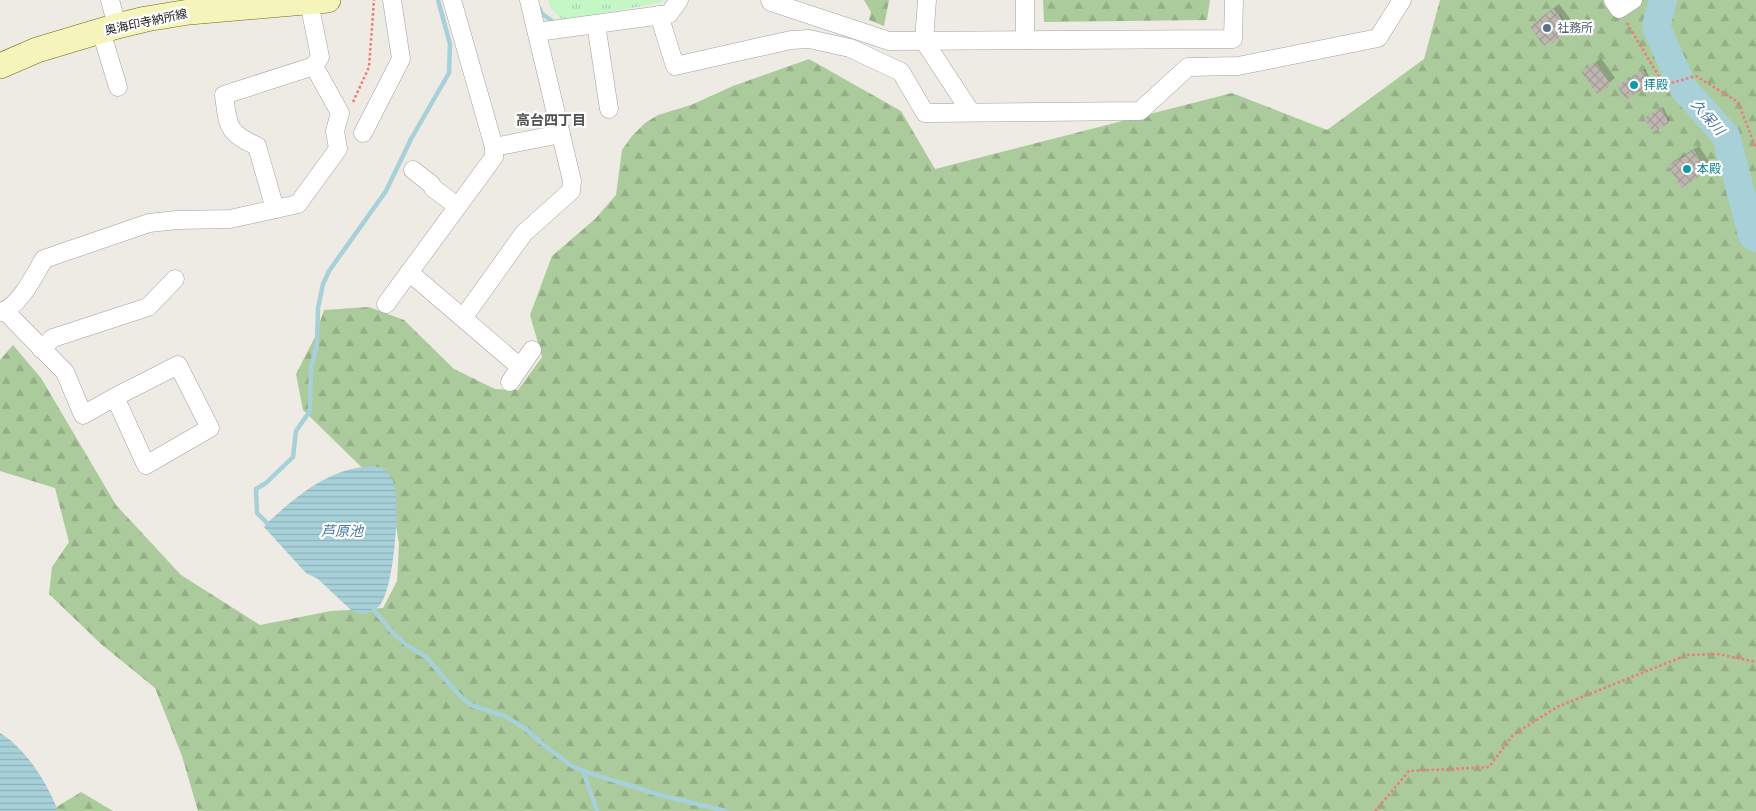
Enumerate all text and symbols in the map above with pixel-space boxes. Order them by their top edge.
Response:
street label: 奥海印寺納所線 [103,5,189,38]
place label: 社務所 [1557,20,1593,35]
marker: 社務所 [1541,22,1553,34]
place label: 拝殿 [1644,77,1668,92]
marker: 拝殿 [1628,79,1640,91]
water label: 久保川 [1687,95,1730,140]
district label: 高台四丁目 [516,111,586,129]
place label: 本殿 [1697,161,1721,176]
marker: 本殿 [1681,163,1693,175]
water label: 芦原池 [321,522,365,540]

